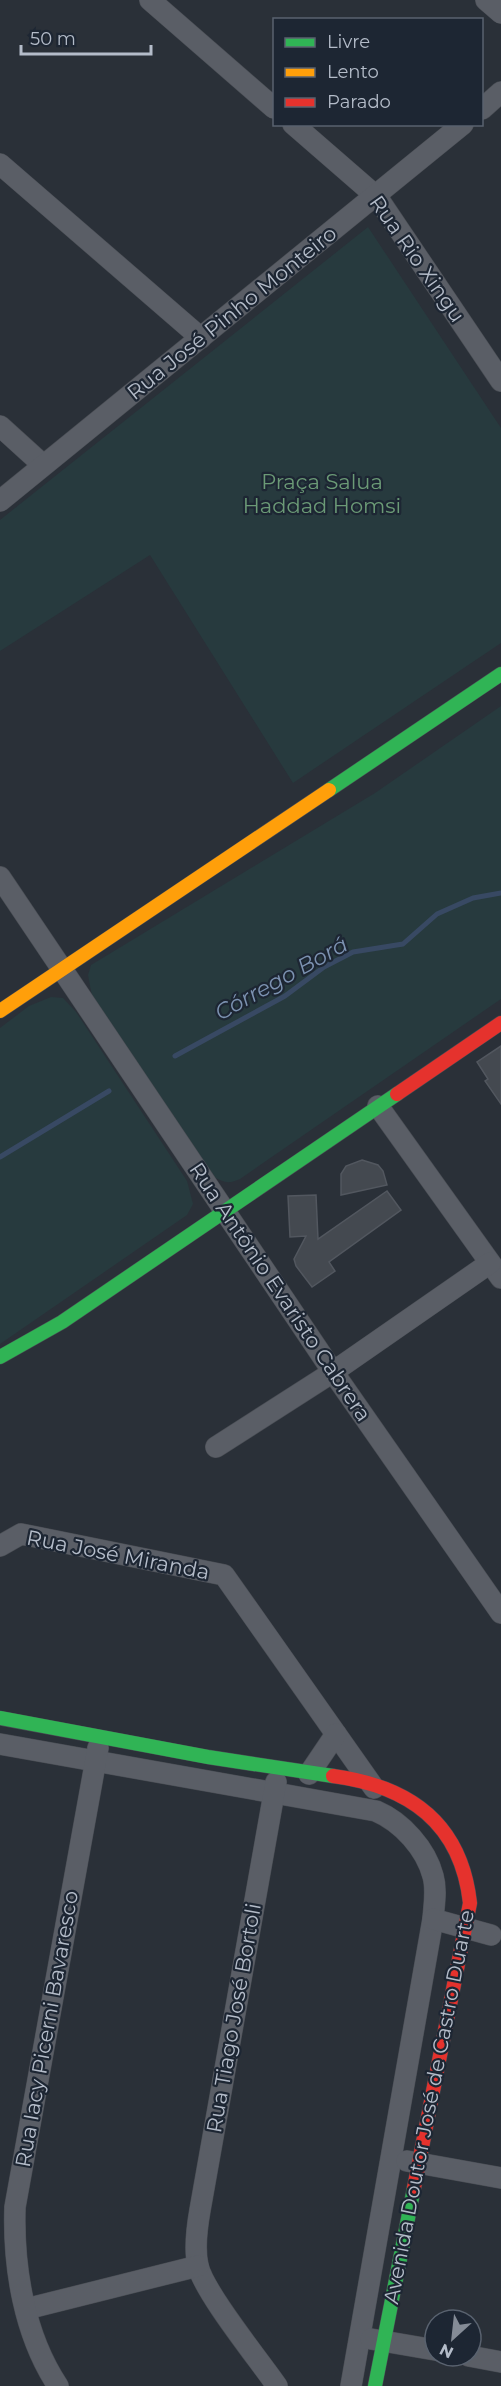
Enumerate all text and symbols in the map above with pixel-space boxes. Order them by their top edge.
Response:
scale bar [21,18,152,56]
legend [273,18,483,126]
text: 50 m [30,28,76,50]
text: Livre [327,31,370,53]
text: Lento [327,61,379,83]
text: Parado [327,91,391,113]
street label: Rua Rio Xingu [364,191,470,327]
street label: Rua José Pinho Monteiro [122,220,341,405]
park label: Praça Salua Haddad Homsi [243,469,401,518]
water label: Córrego Borá [210,931,353,1026]
street label: Rua Antônio Evaristo Cabrera [184,1158,376,1426]
street label: Rua José Miranda [25,1525,212,1585]
street label: Rua Iacy Picerni Bavaresco [10,1889,83,2169]
street label: Rua Tiago José Bortoli [201,1901,266,2135]
street label: Avenida Doutor José de Castro Duarte [378,1908,479,2306]
north arrow [423,2308,483,2368]
text: N [436,2340,456,2362]

